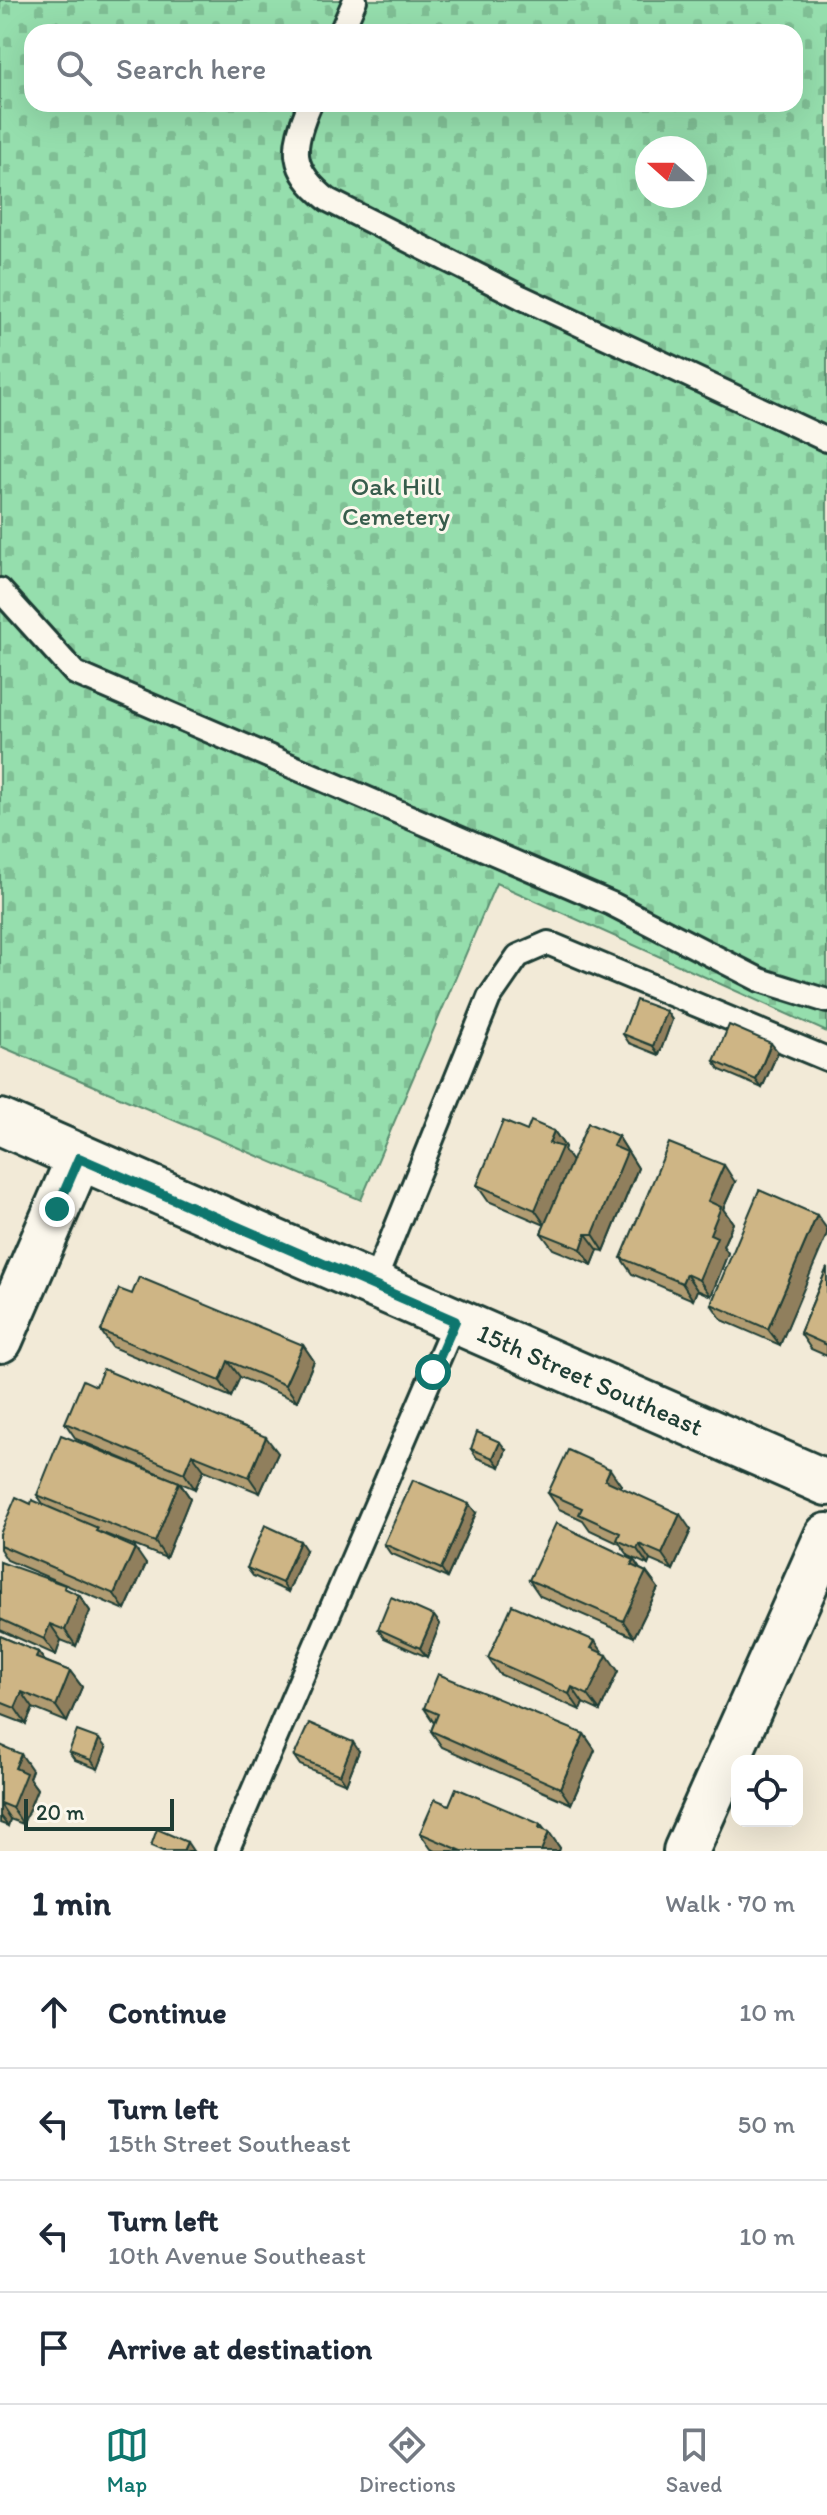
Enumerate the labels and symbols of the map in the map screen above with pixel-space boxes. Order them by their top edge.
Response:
north arrow [635,136,707,208]
park label: Oak Hill Cemetery [342,470,450,532]
route end [39,1191,75,1227]
street label: 15th Street Southeast [472,1316,708,1443]
route start [415,1354,451,1390]
scale bar [24,1795,174,1831]

